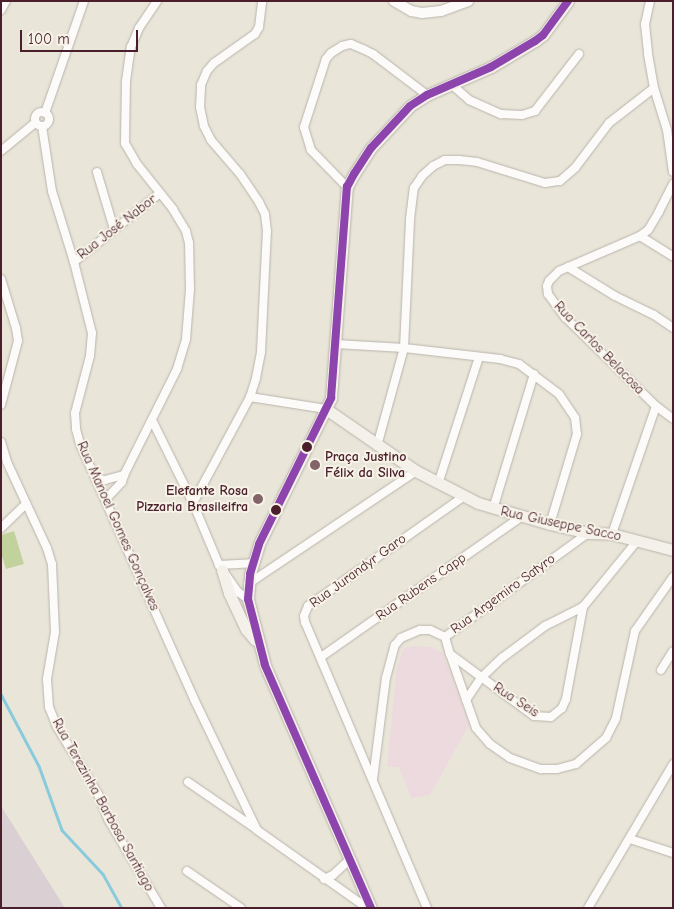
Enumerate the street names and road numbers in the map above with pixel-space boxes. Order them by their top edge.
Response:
street label: Rua José Nabor [74,191,160,263]
street label: Rua Carlos Belacosa [550,298,648,398]
street label: Rua Manoel Gomes Gonçalves [73,439,163,613]
street label: Rua Giuseppe Sacco [499,503,623,545]
street label: Rua Jurandyr Garo [307,530,409,612]
street label: Rua Rubens Capp [373,550,469,624]
street label: Rua Argemiro Satyro [447,550,559,638]
street label: Rua Seis [490,679,542,721]
street label: Rua Terezinha Barbosa Santiago [48,716,158,894]

